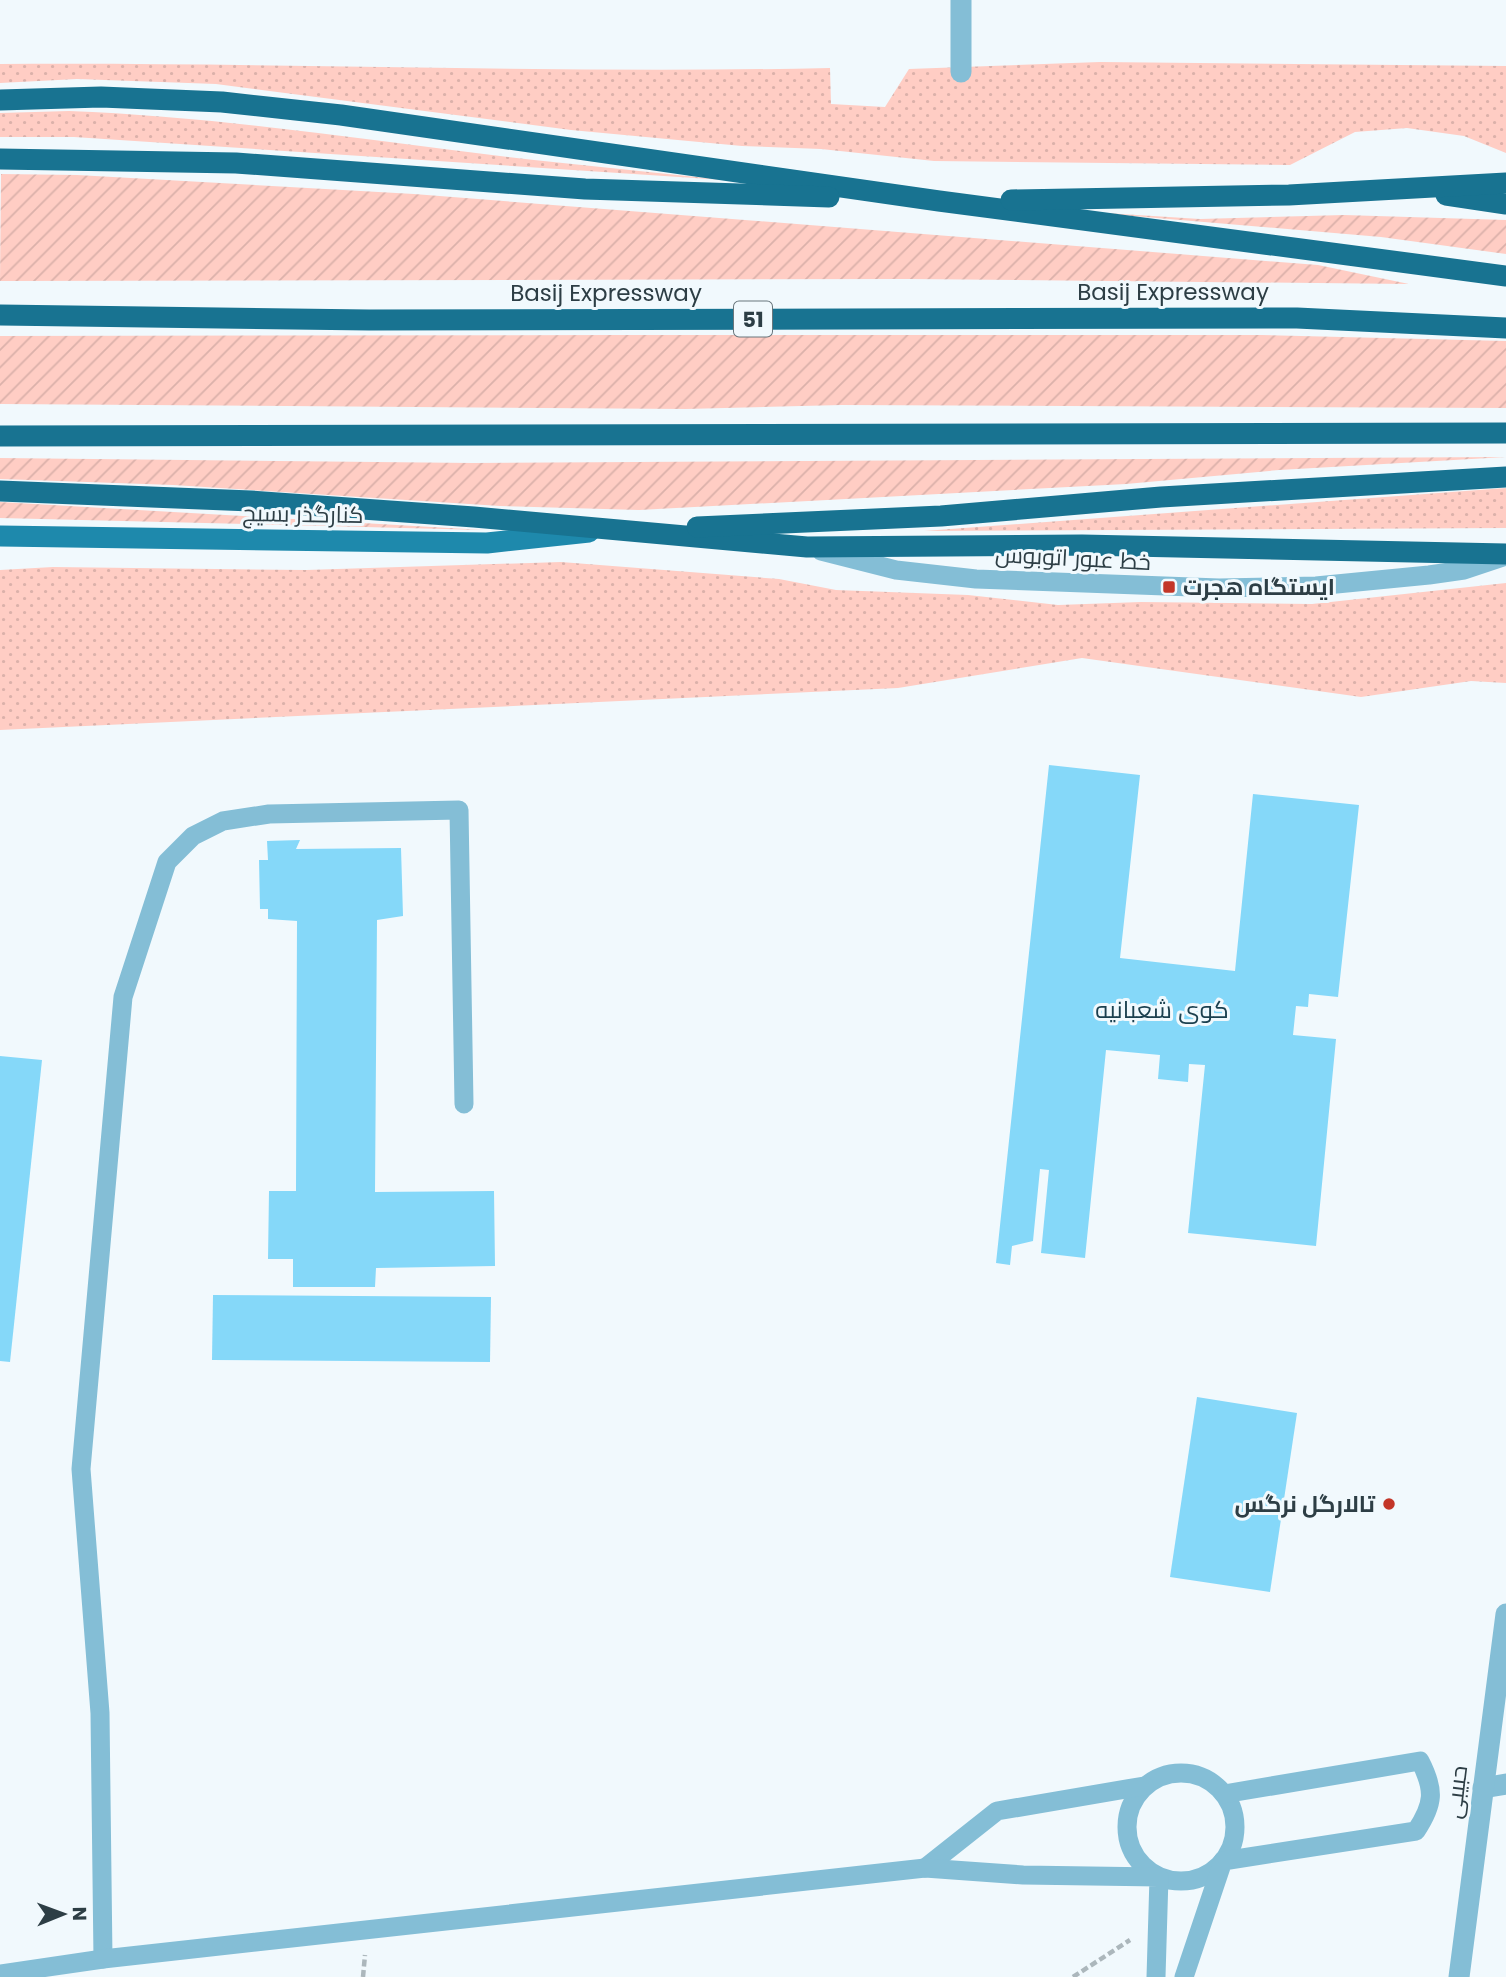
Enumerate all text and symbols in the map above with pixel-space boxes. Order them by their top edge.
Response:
street label: Basij Expressway [1077,276,1269,308]
street label: Basij Expressway [510,277,702,309]
road number: 51 [734,302,772,336]
street label: کنارگذر بسیج [242,497,364,531]
street label: خط عبور اتوبوس [994,538,1152,578]
place label: ایستگاه هجرت [1183,571,1335,603]
marker: ایستگاه هجرت [1161,579,1177,595]
district label: کوی شعبانیه [1095,993,1229,1026]
place label: تالارگل نرگس [1234,1488,1376,1520]
marker: تالارگل نرگس [1381,1496,1397,1512]
street label: حبیبی [1437,1764,1475,1820]
north arrow [28,1879,98,1949]
text: N [66,1906,93,1921]

